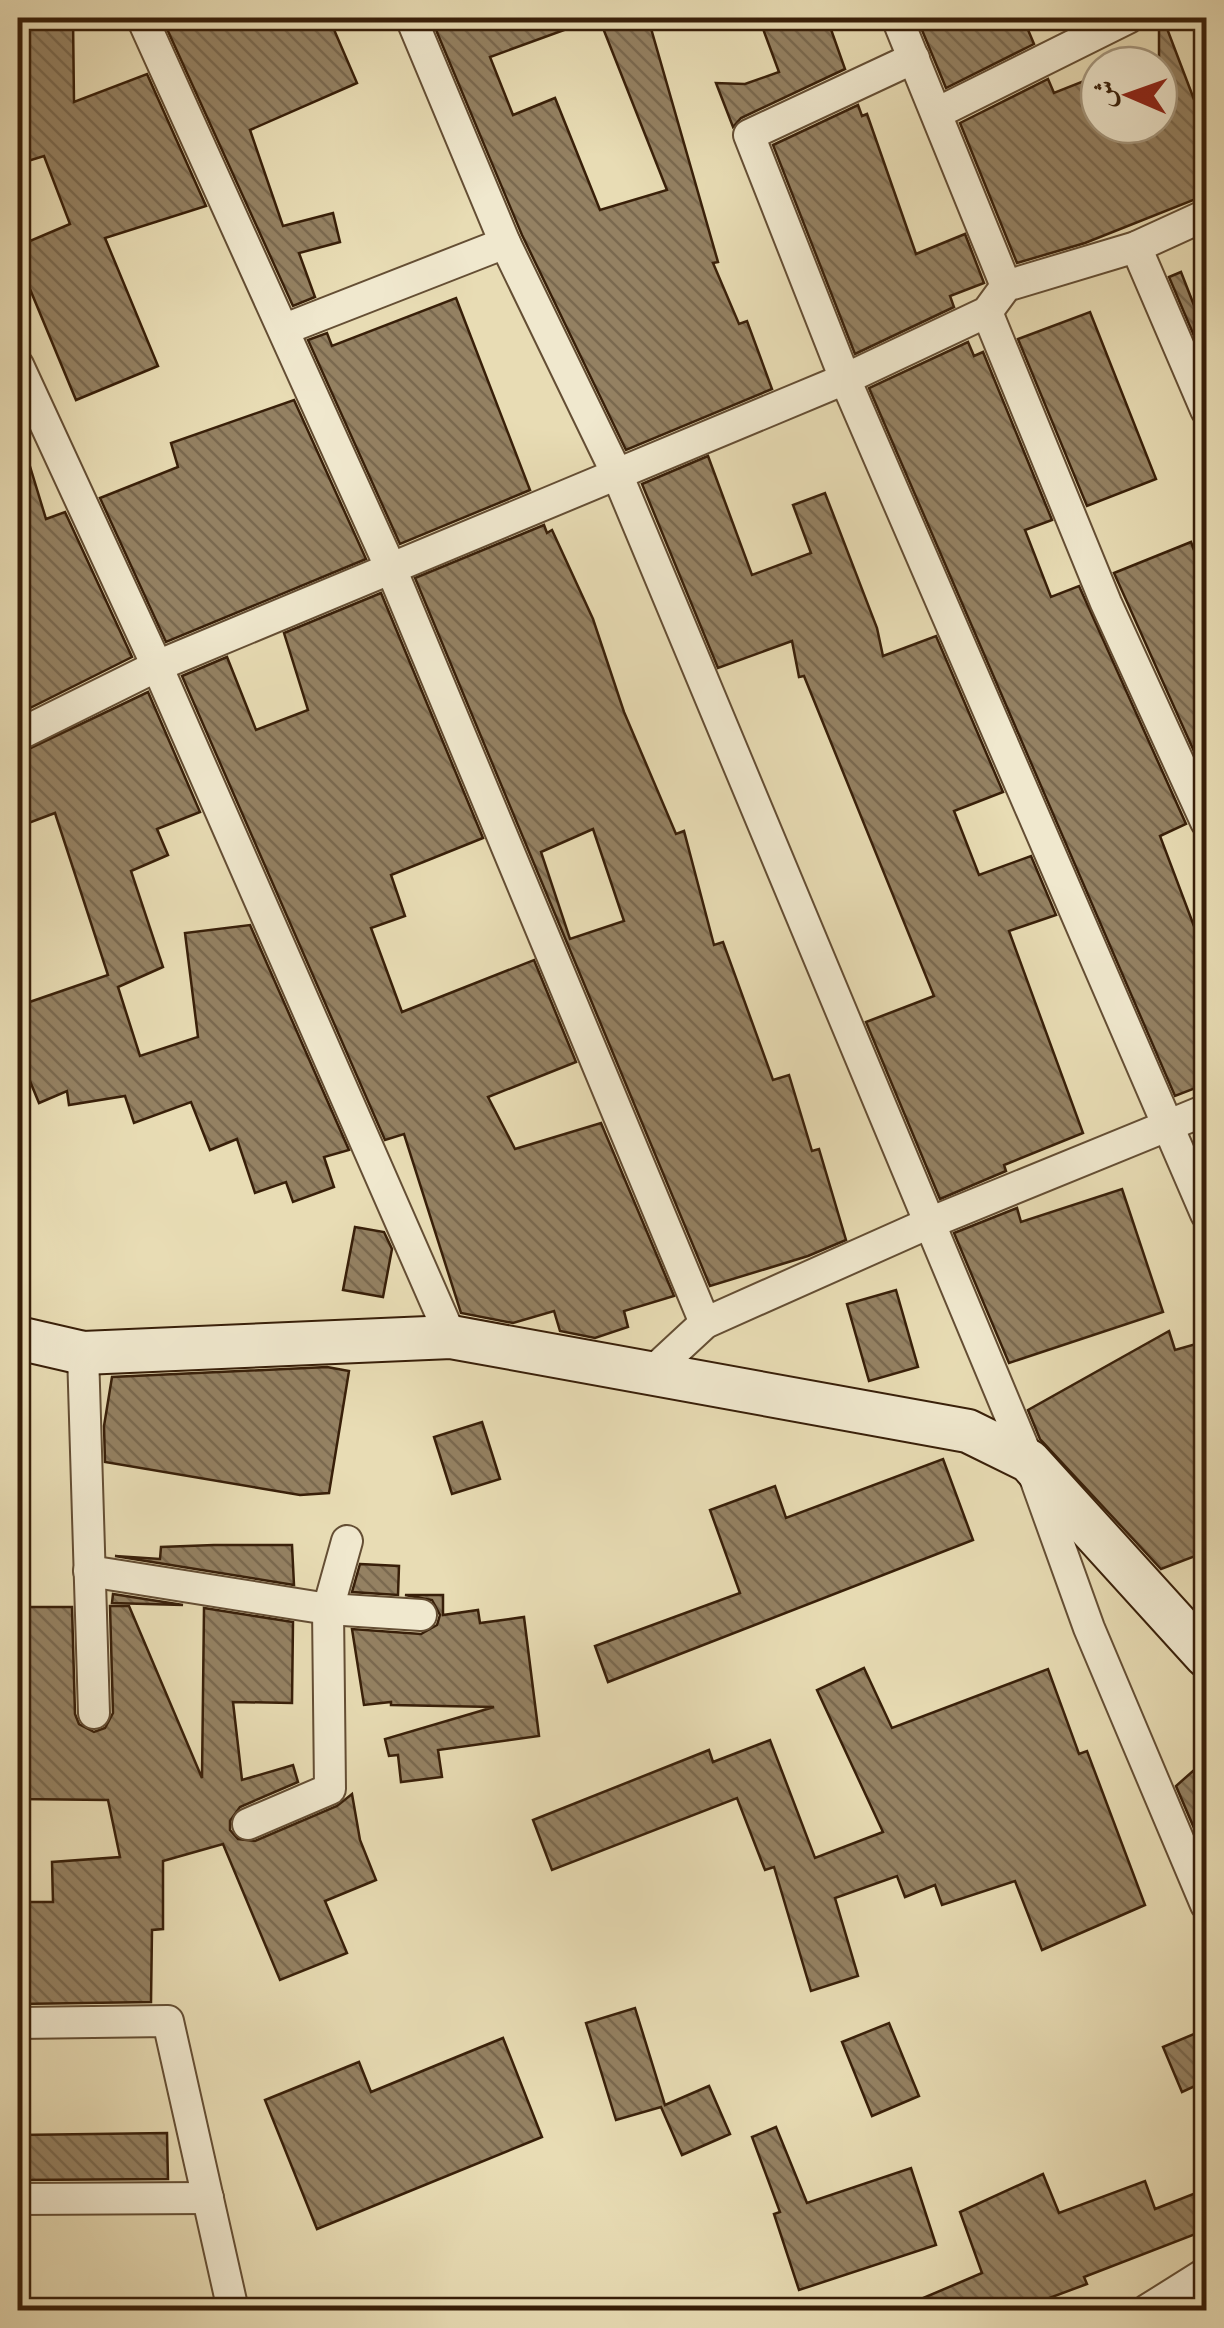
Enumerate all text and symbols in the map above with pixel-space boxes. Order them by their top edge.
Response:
north arrow [1079,45,1179,145]
text: ش [1086,80,1122,109]

